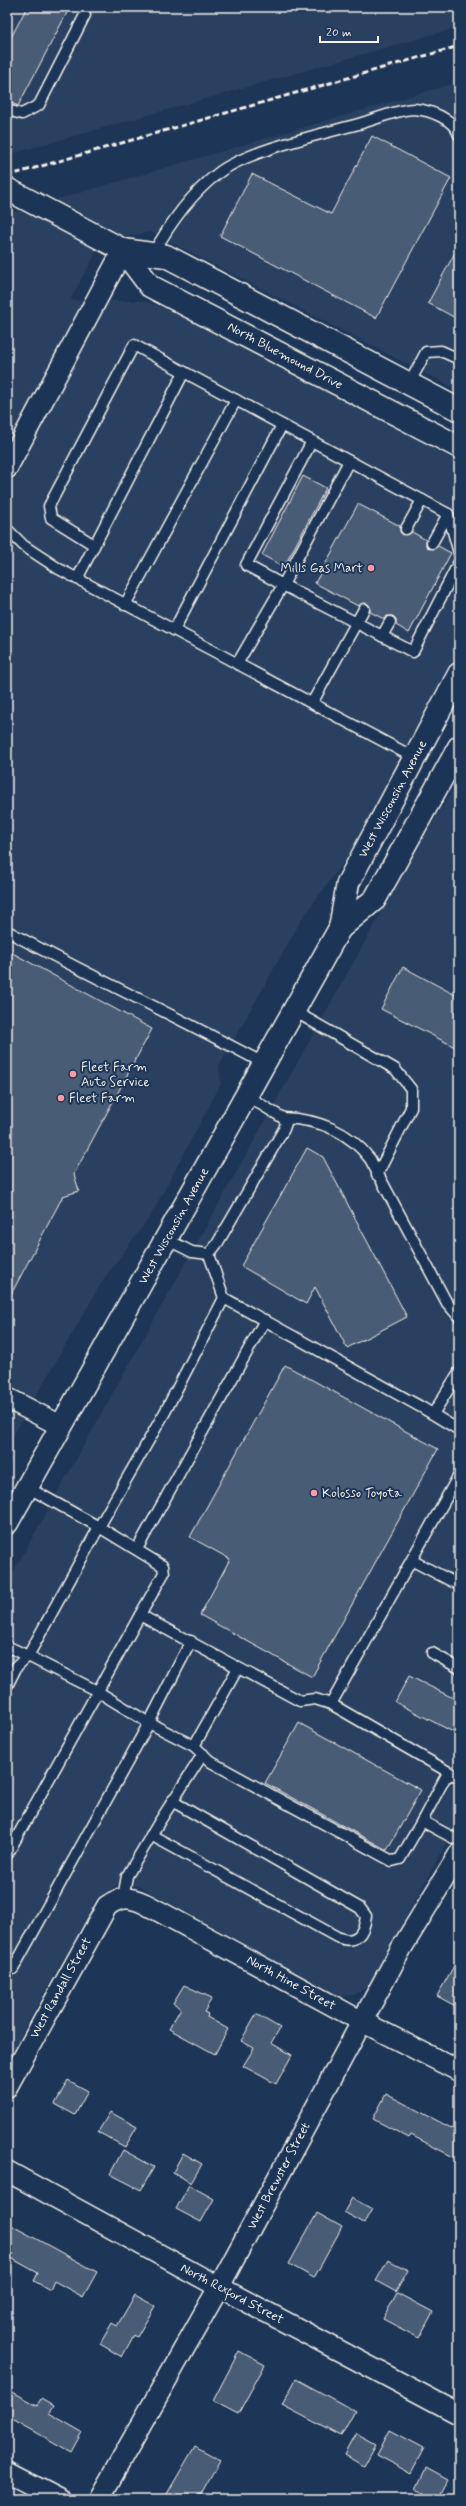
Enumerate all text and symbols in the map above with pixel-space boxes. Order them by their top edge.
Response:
scale bar [320,18,378,44]
text: 20 m [326,25,352,41]
street label: North Bluemound Drive [224,318,346,394]
place label: Mills Gas Mart [280,560,363,577]
marker: Mills Gas Mart [366,563,376,573]
street label: West Wisconsin Avenue [355,737,431,861]
place label: Fleet Farm Auto Service [81,1059,150,1091]
marker: Fleet Farm Auto Service [68,1069,78,1079]
place label: Fleet Farm [69,1090,135,1107]
marker: Fleet Farm [56,1093,66,1103]
street label: West Wisconsin Avenue [135,1165,213,1287]
place label: Kolosso Toyota [322,1485,402,1502]
marker: Kolosso Toyota [309,1488,319,1498]
street label: West Randall Street [26,1935,96,2041]
street label: North Hine Street [243,1951,339,2015]
street label: West Brewster Street [244,2119,314,2233]
street label: North Rexford Street [176,2260,287,2330]

